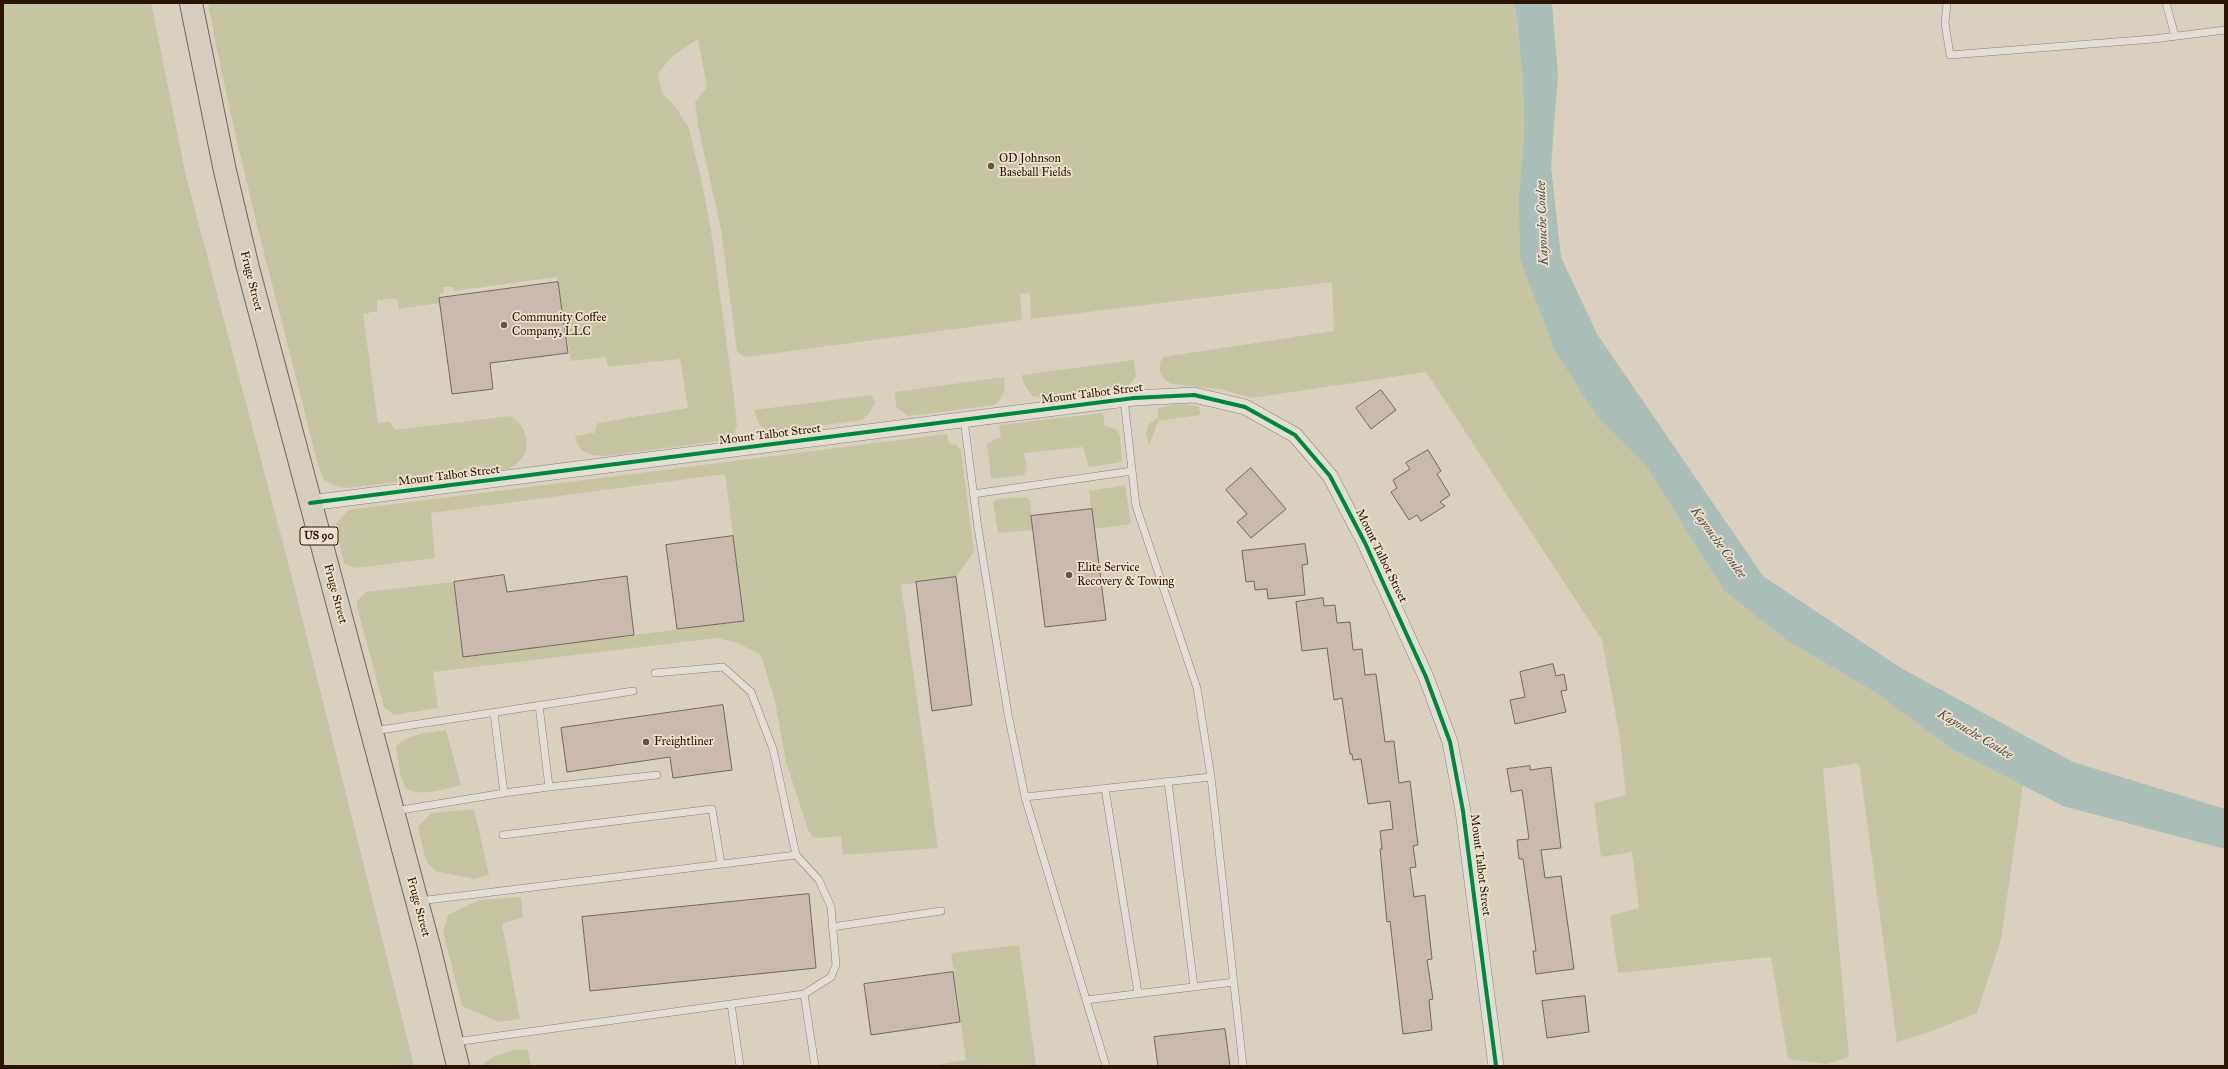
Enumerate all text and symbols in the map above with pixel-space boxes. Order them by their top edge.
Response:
place label: OD Johnson Baseball Fields [999,152,1071,180]
marker: OD Johnson Baseball Fields [986,161,996,171]
water label: Kayouche Coulee [1534,180,1552,266]
street label: Fruge Street [237,249,265,313]
place label: Community Coffee Company, LLC [512,311,606,339]
marker: Community Coffee Company, LLC [499,320,509,330]
street label: Mount Talbot Street [1040,381,1144,407]
street label: Mount Talbot Street [718,422,822,448]
street label: Mount Talbot Street [397,463,501,489]
water label: Kayouche Coulee [1687,504,1749,582]
street label: Mount Talbot Street [1352,507,1410,605]
road number: US 90 [300,527,338,545]
place label: Elite Service Recovery & Towing [1077,561,1174,589]
street label: Fruge Street [320,562,350,626]
marker: Elite Service Recovery & Towing [1064,570,1074,580]
water label: Kayouche Coulee [1935,707,2015,763]
place label: Freightliner [654,735,713,749]
marker: Freightliner [641,737,651,747]
street label: Mount Talbot Street [1467,813,1493,917]
street label: Fruge Street [403,875,433,939]

